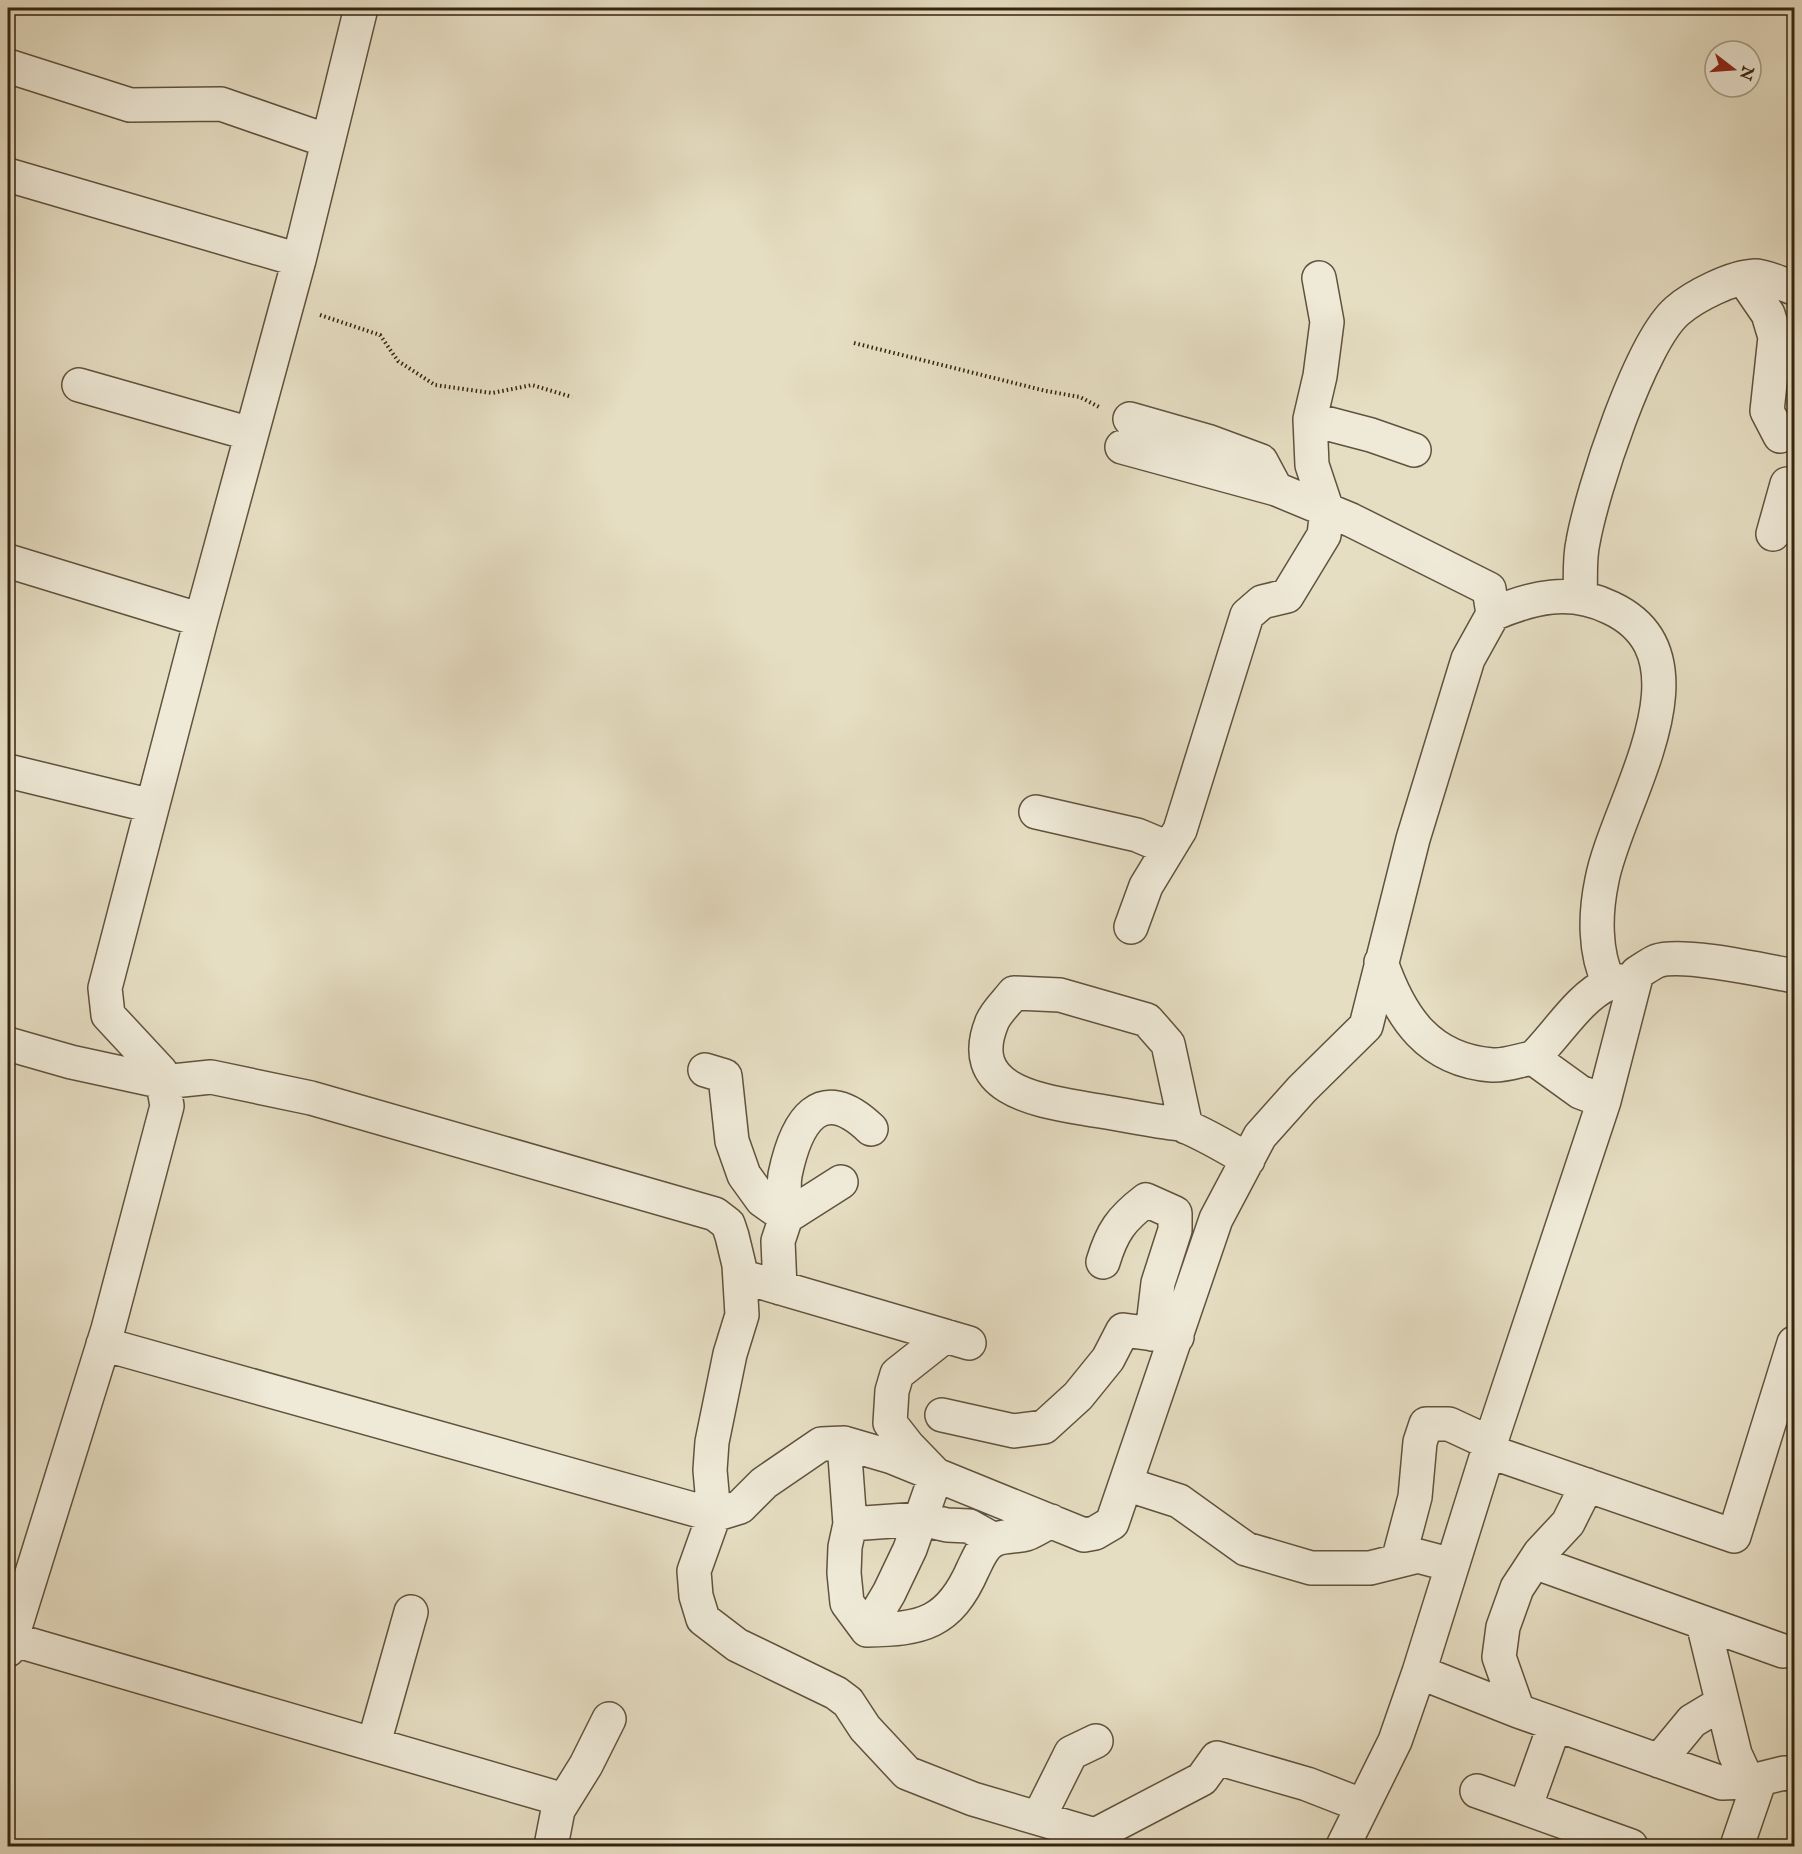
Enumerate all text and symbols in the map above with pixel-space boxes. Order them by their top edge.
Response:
north arrow [1703,39,1763,99]
text: N [1734,62,1757,82]

